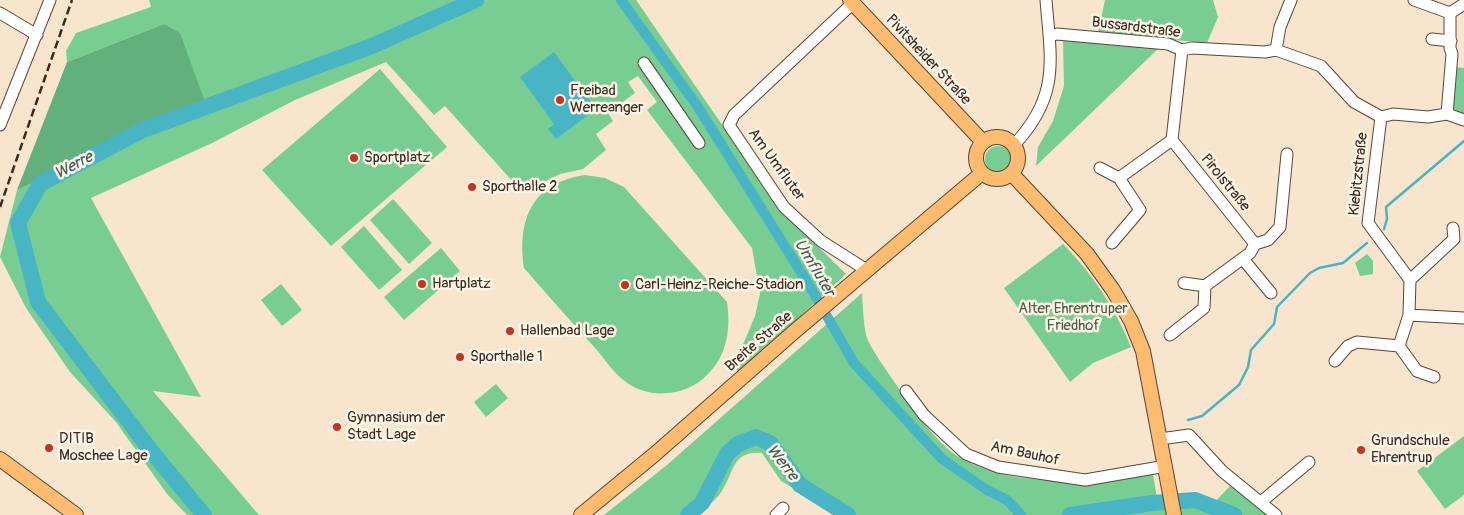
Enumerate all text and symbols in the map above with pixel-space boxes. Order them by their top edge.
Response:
street label: Pivitsheider Straße [882,11,974,109]
street label: Bussardstraße [1090,14,1182,42]
place label: Freibad Werreanger [570,82,643,117]
marker: Freibad Werreanger [554,94,566,106]
street label: Am Umfluter [744,125,808,205]
street label: Kiebitzstraße [1346,131,1372,217]
water label: Werre [52,148,96,184]
place label: Sportplatz [364,149,430,167]
street label: Pirolstraße [1197,151,1253,215]
marker: Sportplatz [348,152,360,164]
place label: Sporthalle 2 [482,178,557,196]
marker: Sporthalle 2 [466,181,478,193]
water label: Umfluter [789,236,839,300]
place label: Hartplatz [432,275,491,293]
place label: Carl-Heinz-Reiche-Stadion [635,276,803,294]
marker: Hartplatz [416,278,428,290]
marker: Carl-Heinz-Reiche-Stadion [619,279,631,291]
park label: Alter Ehrentruper Friedhof [1018,300,1128,335]
street label: Breite Straße [722,308,796,376]
place label: Hallenbad Lage [520,322,615,340]
marker: Hallenbad Lage [504,325,516,337]
place label: Sporthalle 1 [470,348,543,366]
marker: Sporthalle 1 [454,351,466,363]
place label: Gymnasium der Stadt Lage [347,409,445,444]
marker: Gymnasium der Stadt Lage [331,421,343,433]
place label: DITIB Moschee Lage [59,430,148,465]
place label: Grundschule Ehrentrup [1371,432,1450,467]
street label: Am Bauhof [989,438,1061,470]
water label: Werre [762,441,802,485]
marker: DITIB Moschee Lage [43,442,55,454]
marker: Grundschule Ehrentrup [1355,444,1367,456]

